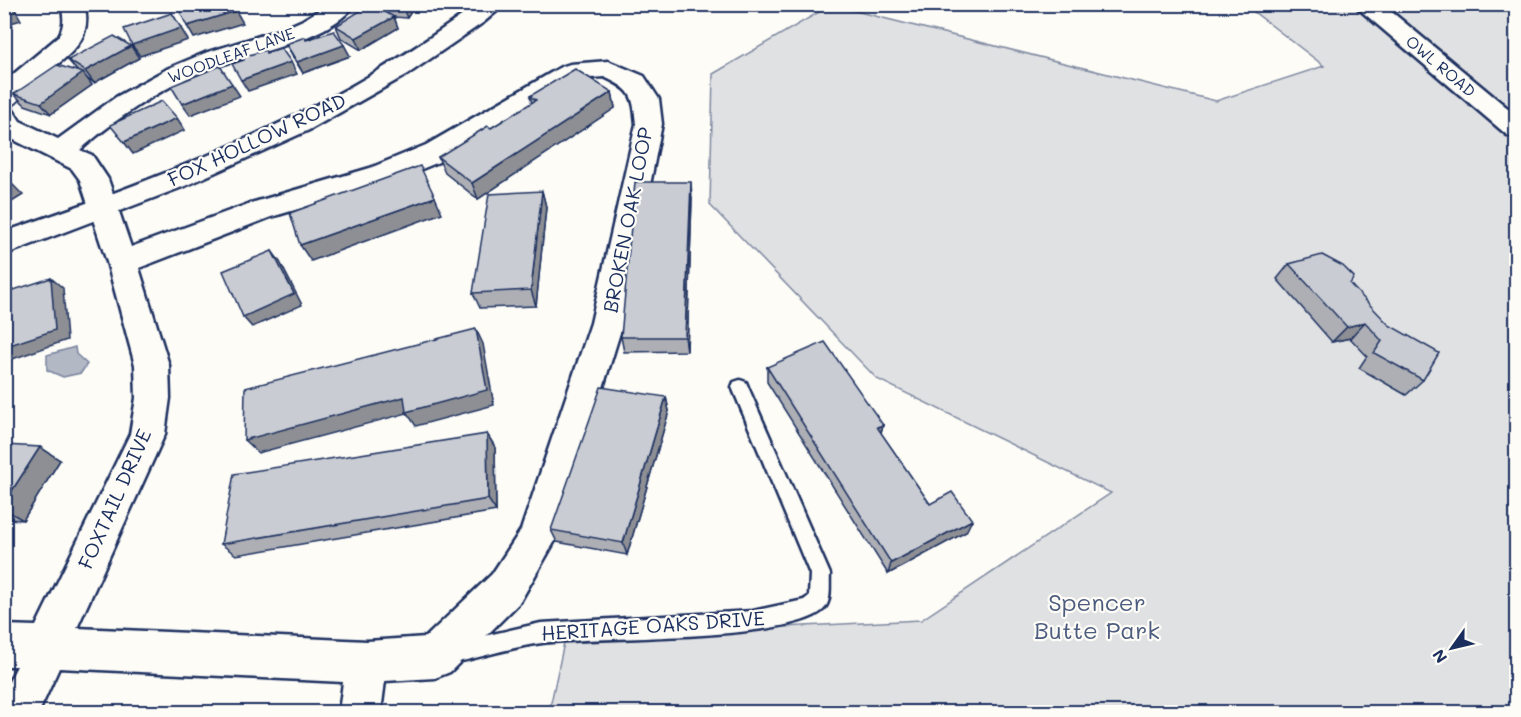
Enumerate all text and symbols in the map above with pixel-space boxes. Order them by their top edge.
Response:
street label: WOODLEAF LANE [164,22,297,87]
street label: OWL ROAD [1402,30,1481,101]
street label: FOX HOLLOW ROAD [163,86,350,192]
street label: BROKEN OAK LOOP [596,125,658,315]
street label: FOXTAIL DRIVE [72,425,157,573]
park label: Spencer Butte Park [1034,586,1160,645]
street label: HERITAGE OAKS DRIVE [540,604,766,646]
north arrow [1422,618,1482,678]
text: N [1427,646,1451,668]

